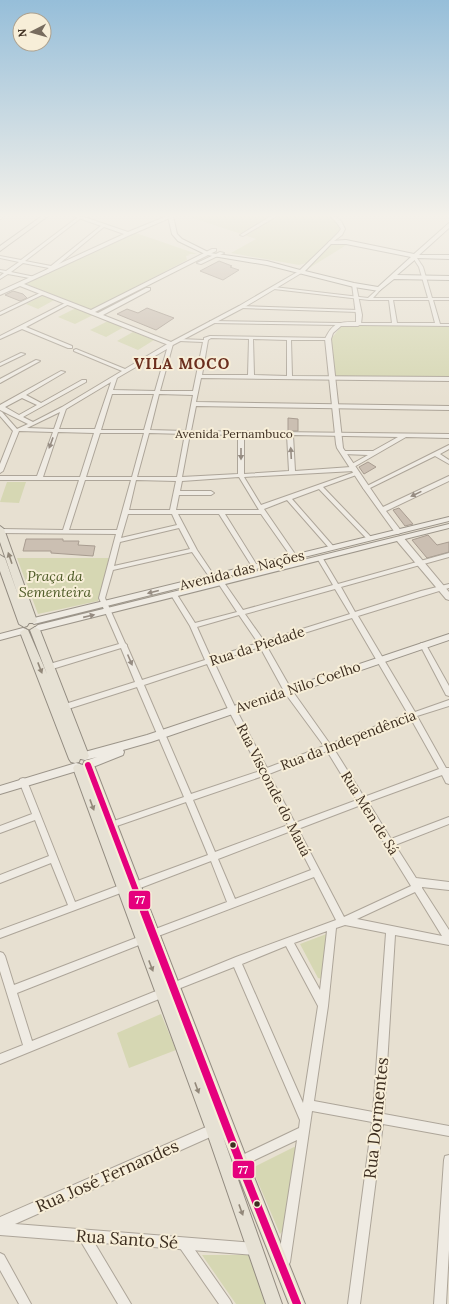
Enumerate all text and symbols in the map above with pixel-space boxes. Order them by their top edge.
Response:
north arrow [12,12,52,52]
text: N [15,28,29,38]
district label: VILA MOCO [134,354,230,373]
street label: Avenida Pernambuco [174,426,293,441]
one-way arrow [48,438,54,450]
one-way arrow [287,447,294,459]
one-way arrow [238,448,244,461]
one-way arrow [410,491,421,497]
street label: Avenida das Nações [177,546,306,594]
one-way arrow [7,551,13,563]
park label: Praça da Sementeira [19,567,91,601]
one-way arrow [147,589,159,595]
one-way arrow [83,612,95,618]
street label: Rua da Piedade [207,622,307,670]
one-way arrow [127,654,133,665]
street label: Avenida Nilo Coelho [232,657,363,717]
one-way arrow [37,663,43,675]
street label: Rua da Independência [278,706,418,774]
street label: Rua Visconde do Mauá [233,720,315,860]
street label: Rua Men de Sá [337,768,403,858]
one-way arrow [89,799,95,811]
line badge: 77 [128,890,151,910]
text: 77 [135,893,145,907]
one-way arrow [148,961,154,973]
street label: Rua Dormentes [359,1056,393,1180]
one-way arrow [194,1082,200,1094]
street label: Rua José Fernandes [32,1135,182,1217]
unlabelled marker [228,1140,238,1150]
line badge: 77 [232,1160,255,1179]
text: 77 [238,1163,248,1177]
unlabelled marker [252,1199,262,1209]
one-way arrow [238,1204,244,1216]
street label: Rua Santo Sé [75,1224,179,1254]

